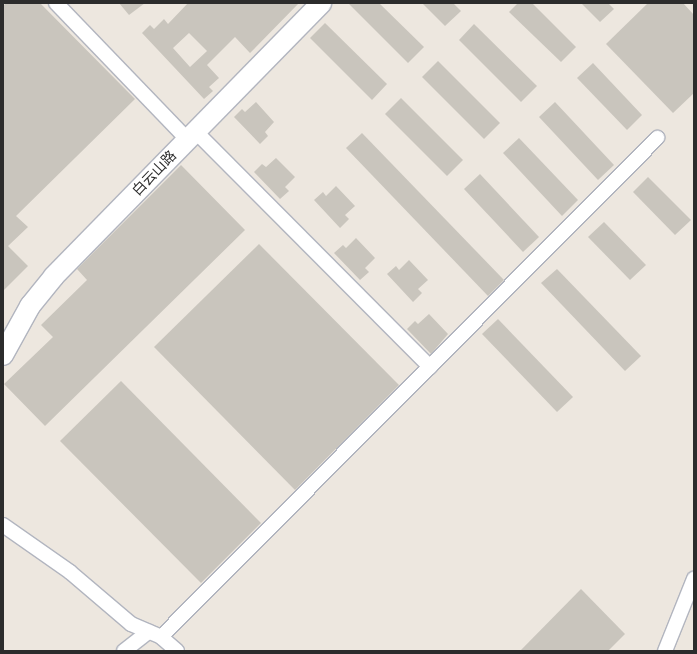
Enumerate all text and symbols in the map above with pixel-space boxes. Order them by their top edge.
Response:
street label: 白云山路 [129,147,179,199]

